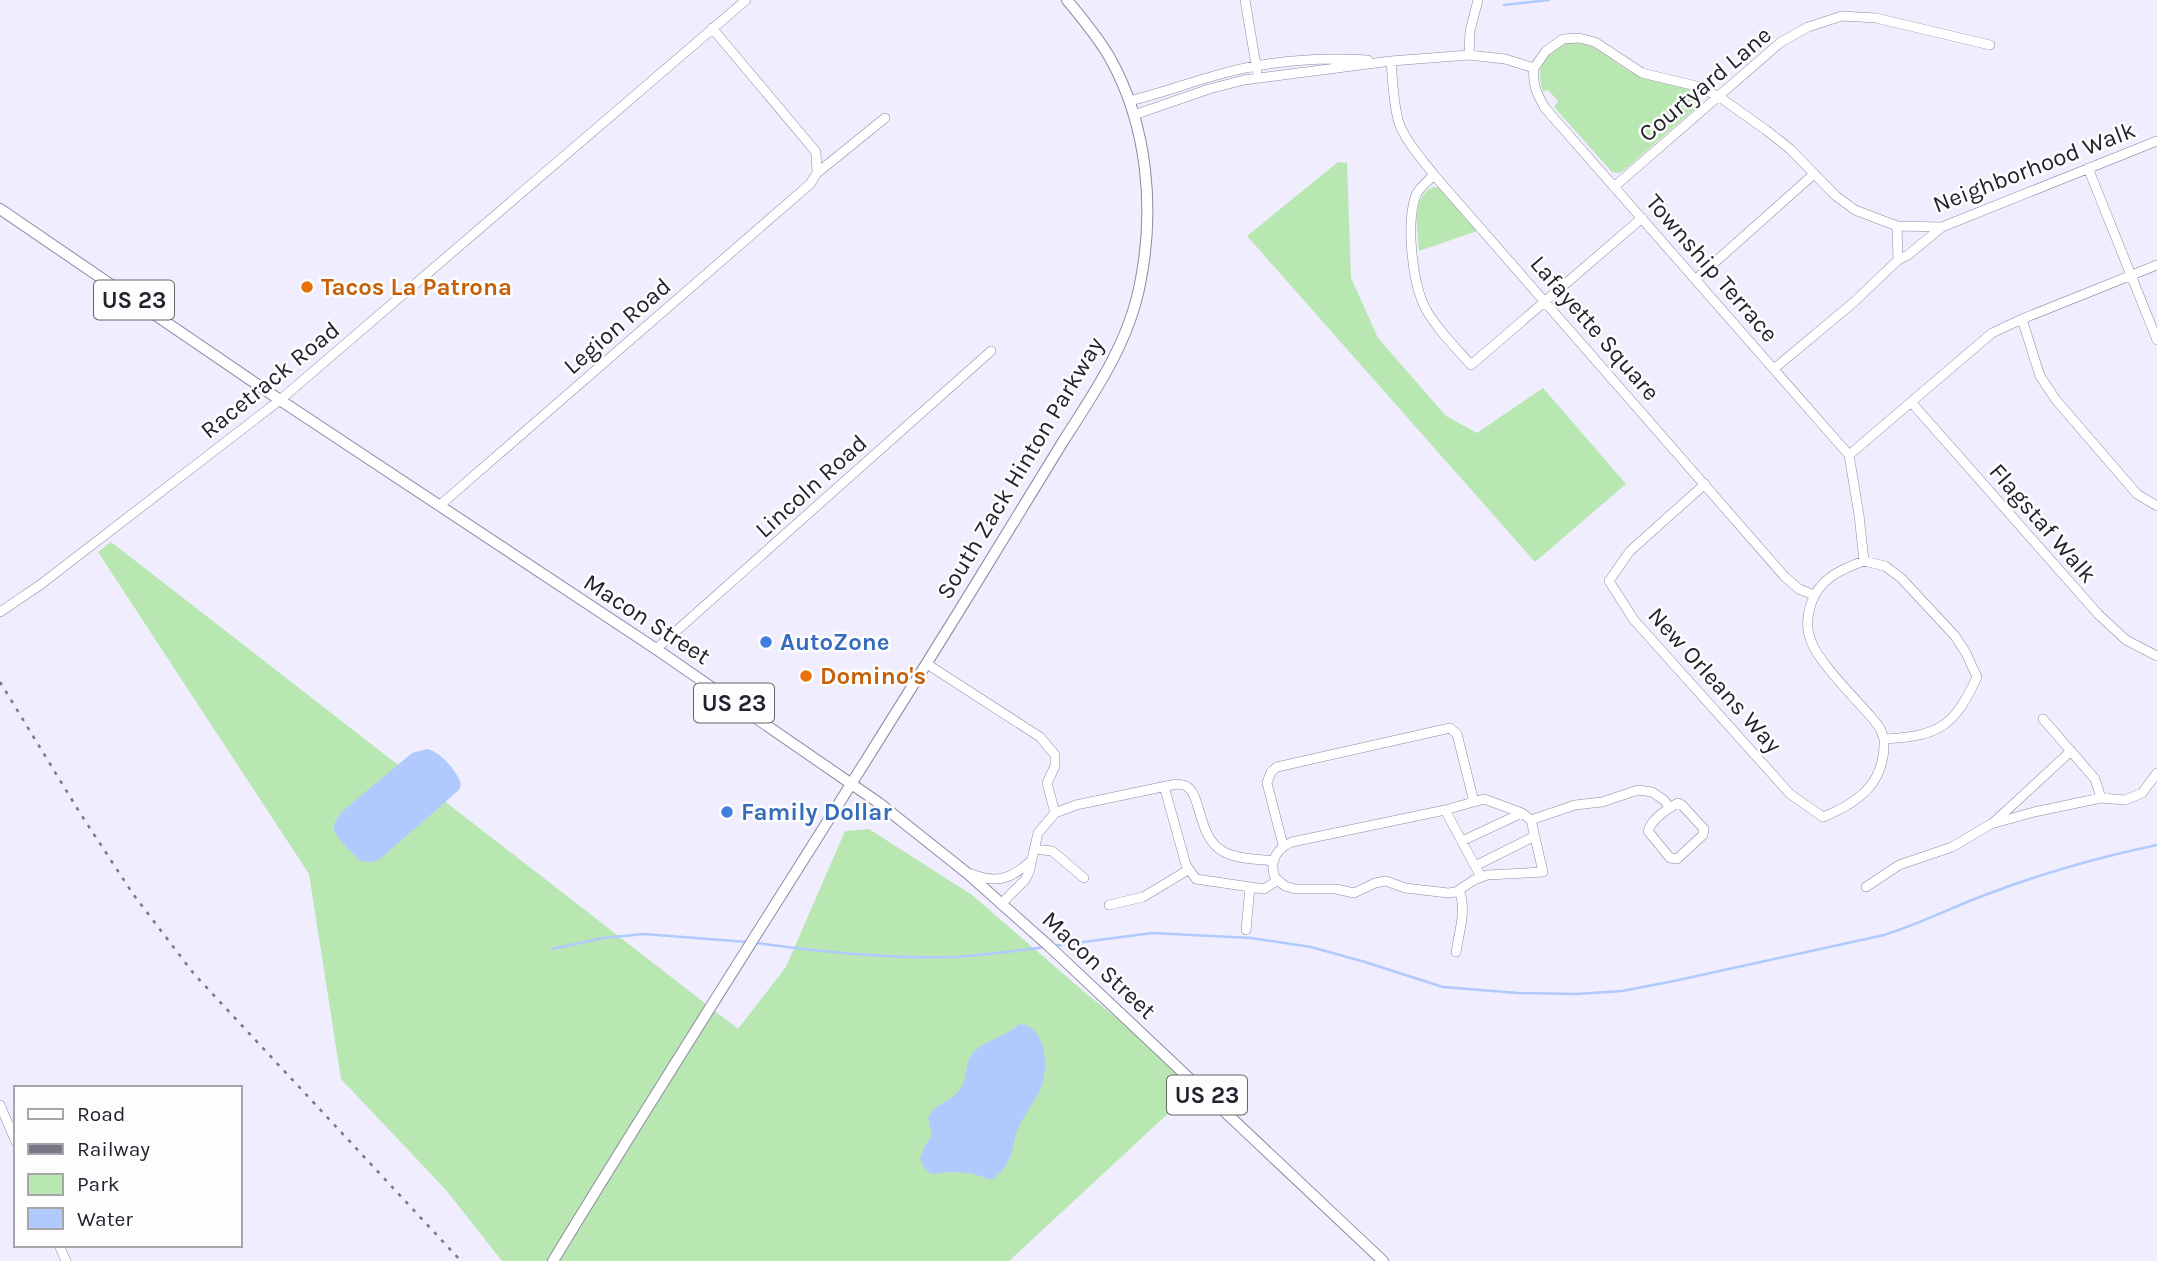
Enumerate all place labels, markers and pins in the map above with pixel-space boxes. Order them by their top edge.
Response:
place label: Tacos La Patrona [321,273,512,301]
marker: Tacos La Patrona [299,279,315,295]
place label: AutoZone [780,628,889,656]
marker: AutoZone [758,634,774,650]
place label: Domino's [820,662,926,690]
marker: Domino's [798,668,814,684]
place label: Family Dollar [741,798,892,826]
marker: Family Dollar [719,804,735,820]

